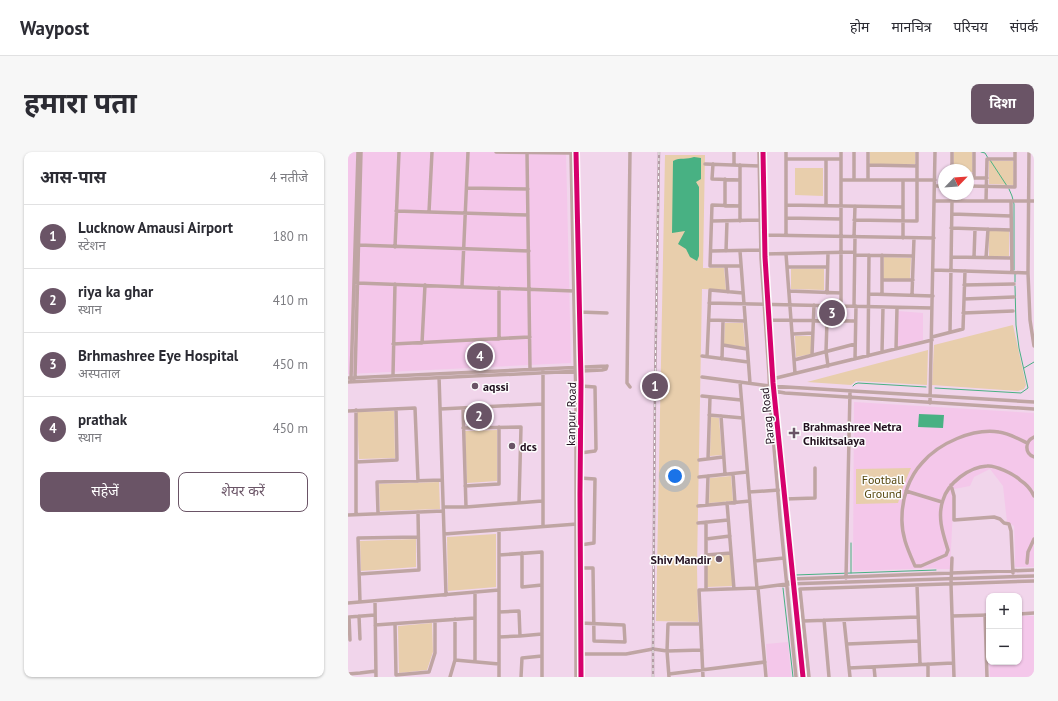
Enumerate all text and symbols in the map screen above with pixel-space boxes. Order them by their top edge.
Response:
text: Waypost [20,16,89,40]
text: होम [850,18,869,36]
text: मानचित्र [891,18,932,36]
text: परिचय [954,18,988,36]
text: संपर्क [1010,18,1038,36]
text: हमारा पता [24,84,137,121]
button: दिशा [971,84,1034,124]
north arrow [938,164,974,200]
text: आस-पास [40,166,106,188]
text: 4 नतीजे [270,169,308,186]
text: Lucknow Amausi Airport [78,218,233,237]
text: 1 [49,228,57,245]
text: 180 m [273,228,308,245]
text: स्टेशन [78,237,106,254]
text: riya ka ghar [78,282,153,301]
text: 2 [49,292,57,309]
text: 410 m [273,292,308,309]
pin: 3 [819,298,845,328]
text: स्थान [78,301,102,318]
pin: 4 [467,341,493,371]
text: Brhmashree Eye Hospital [78,346,238,365]
text: 3 [49,356,57,373]
text: 450 m [273,356,308,373]
text: अस्पताल [78,365,120,382]
pin: 1 [642,371,668,401]
place label: aqssi [483,379,509,394]
marker: aqssi [470,381,480,391]
street label: kanpur Road [563,382,579,446]
street label: Parag Road [757,387,777,445]
pin: 2 [466,401,492,431]
text: prathak [78,410,127,429]
place label: Brahmashree Netra Chikitsalaya [803,419,902,448]
text: 4 [49,420,57,437]
text: 450 m [273,420,308,437]
marker: Brahmashree Netra Chikitsalaya [788,427,800,439]
text: स्थान [78,429,102,446]
place label: dcs [520,439,537,454]
marker: dcs [507,441,517,451]
your location [665,466,685,486]
button: सहेजें [40,472,170,512]
button: शेयर करें [178,472,308,512]
park label: Football Ground [862,472,905,501]
place label: Shiv Mandir [651,552,712,567]
marker: Shiv Mandir [714,554,724,564]
map controls [986,593,1022,665]
button: + [986,593,1022,629]
button: − [986,629,1022,665]

